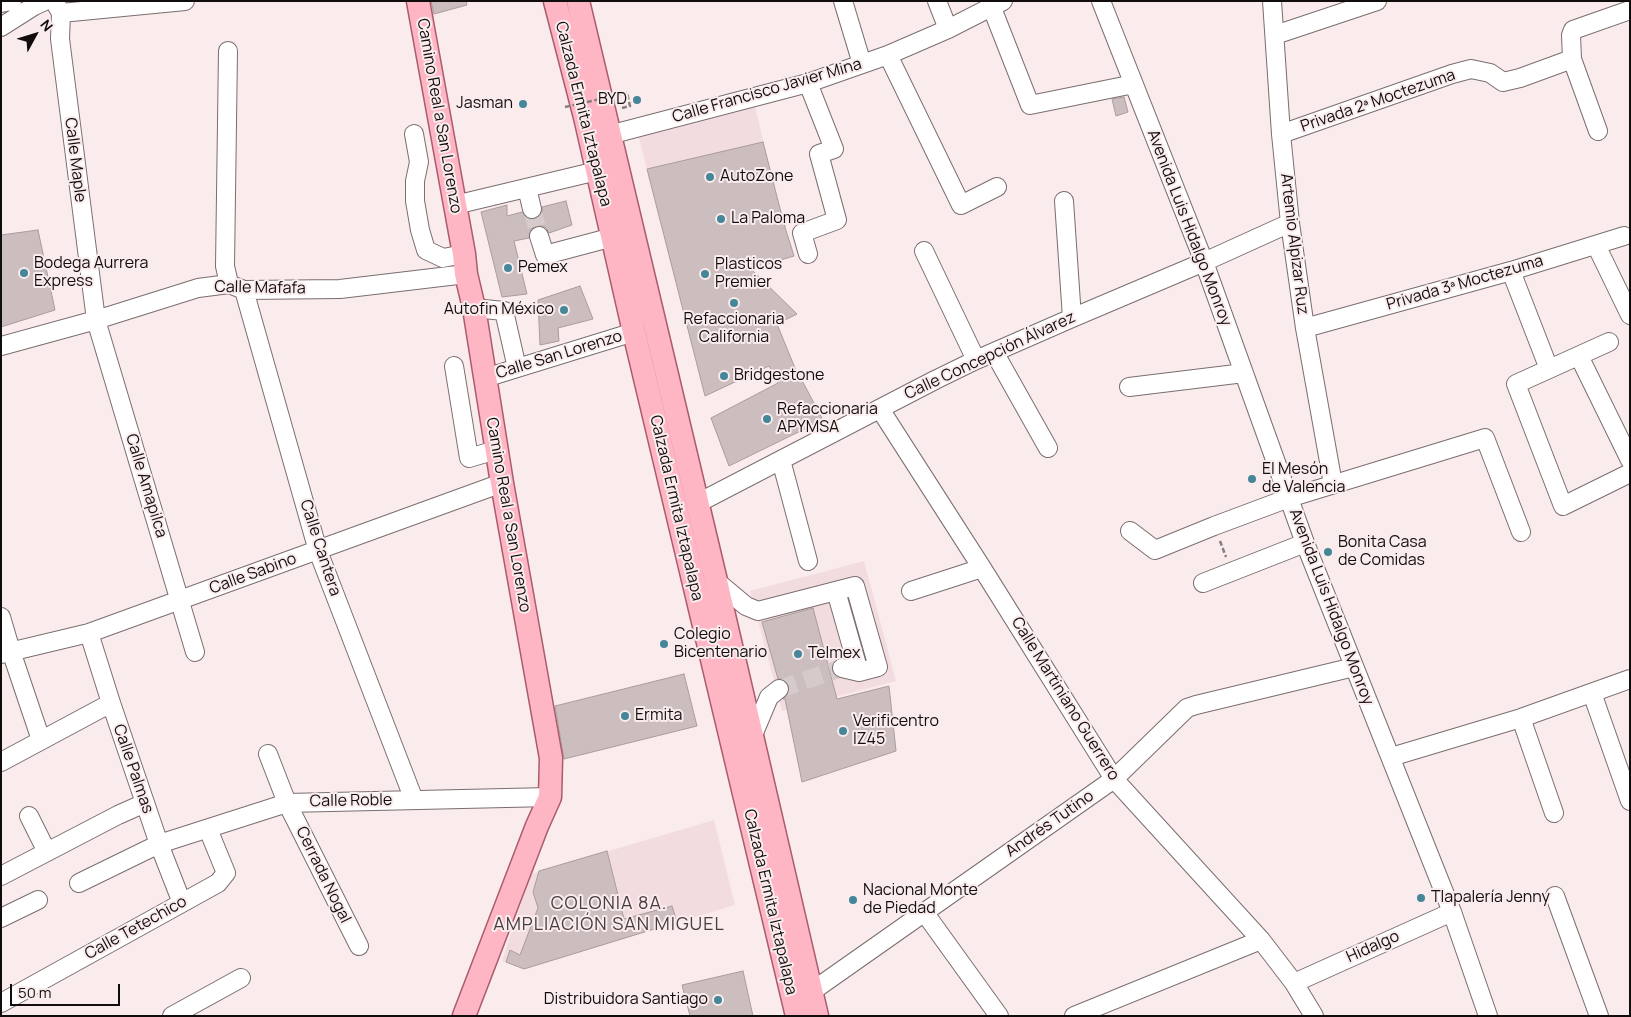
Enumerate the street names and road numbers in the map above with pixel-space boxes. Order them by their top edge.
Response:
street label: Camino Real a San Lorenzo [412,17,466,215]
street label: Calzada Ermita Iztapalapa [551,19,615,209]
street label: Calle Francisco Javier Mina [670,55,864,127]
street label: Privada 2ª Moctezuma [1298,66,1458,136]
street label: Calle Maple [60,117,90,203]
street label: Avenida Luis Hidalgo Monroy [1143,127,1235,329]
street label: Artemio Alpizar Ruz [1276,172,1312,316]
street label: Privada 3ª Moctezuma [1384,251,1546,315]
street label: Calle Mafafa [214,278,306,298]
street label: Calle Concepción Álvarez [902,308,1078,404]
street label: Calle San Lorenzo [494,327,624,383]
street label: Calzada Ermita Iztapalapa [645,413,707,603]
street label: Camino Real a San Lorenzo [481,416,535,614]
street label: Calle Amapilca [121,432,171,540]
street label: Calle Cantera [295,497,345,599]
street label: Avenida Luis Hidalgo Monroy [1285,506,1377,708]
street label: Calle Sabino [207,549,299,599]
street label: Calle Martiniano Guerrero [1007,614,1123,784]
street label: Calle Palmas [109,722,157,816]
street label: Andrés Tutino [1002,787,1098,861]
street label: Calle Roble [310,791,392,811]
street label: Calzada Ermita Iztapalapa [739,807,801,997]
street label: Cerrada Nogal [291,824,355,926]
street label: Calle Tetechico [82,892,190,964]
street label: Hidalgo [1344,927,1402,967]

